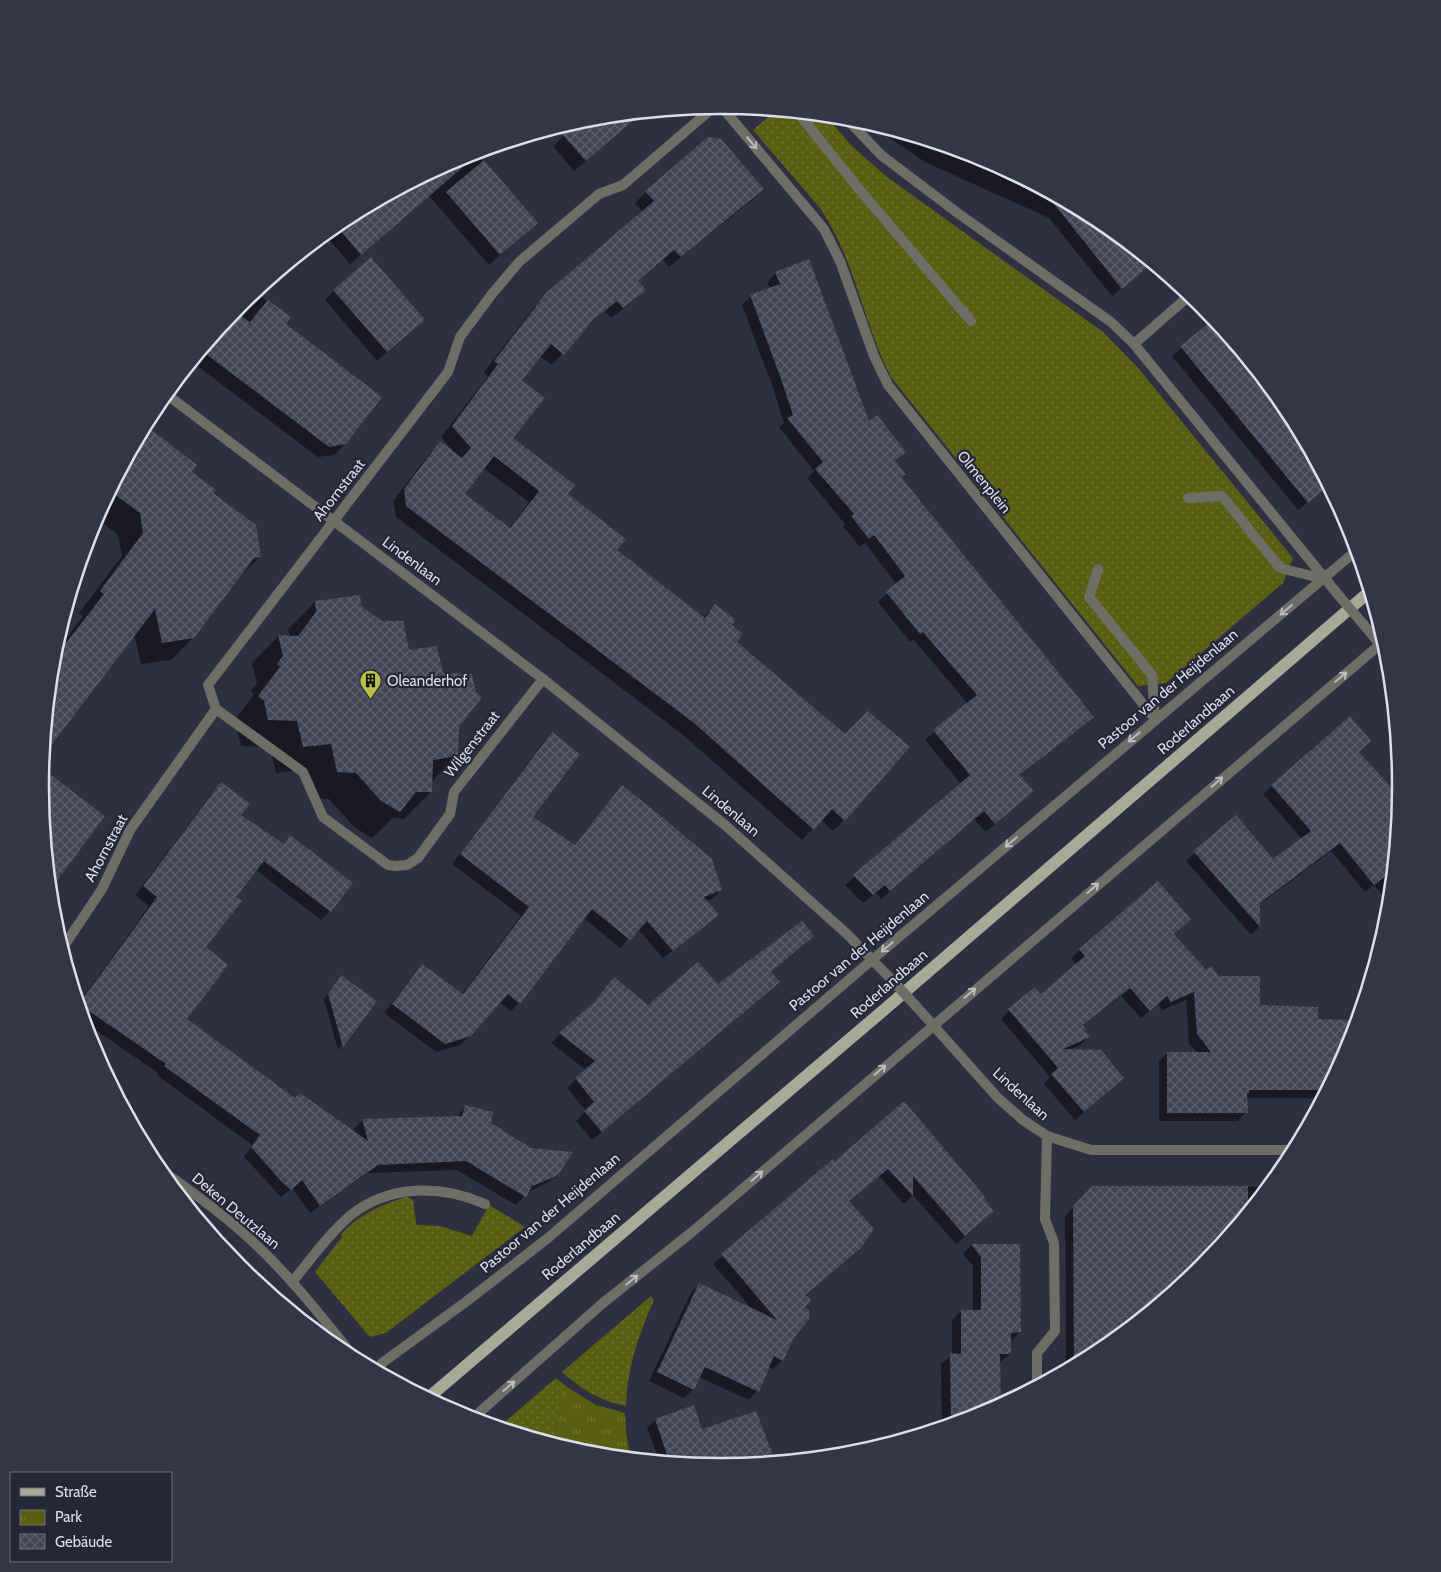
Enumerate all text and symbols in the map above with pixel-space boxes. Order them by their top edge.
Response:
one-way arrow [746,136,758,149]
street label: Olmenplein [953,447,1015,517]
street label: Ahornstraat [309,455,369,525]
street label: Lindenlaan [379,533,445,589]
one-way arrow [1280,604,1293,615]
street label: Pastoor van der Heijdenlaan [1094,625,1242,753]
building icon: Oleanderhof [359,669,383,700]
place label: Oleanderhof [387,672,467,690]
one-way arrow [1334,672,1347,683]
street label: Roderlandbaan [1154,682,1238,758]
street label: Wilgenstraat [440,707,504,781]
one-way arrow [1128,731,1141,742]
one-way arrow [1210,776,1223,788]
street label: Lindenlaan [698,782,764,840]
street label: Ahornstraat [81,811,131,885]
one-way arrow [1004,836,1017,847]
one-way arrow [1086,882,1099,893]
street label: Pastoor van der Heijdenlaan [785,887,933,1015]
one-way arrow [880,941,893,953]
street label: Roderlandbaan [847,946,931,1022]
one-way arrow [963,988,976,999]
street label: Lindenlaan [989,1064,1053,1124]
one-way arrow [873,1065,886,1076]
street label: Pastoor van der Heijdenlaan [476,1149,624,1277]
street label: Deken Deutzlaan [188,1169,284,1253]
one-way arrow [750,1171,763,1182]
street label: Roderlandbaan [538,1208,624,1284]
one-way arrow [625,1275,638,1286]
one-way arrow [503,1381,516,1392]
legend [10,1472,172,1562]
text: Straße [55,1483,97,1501]
text: Park [55,1508,82,1526]
text: Gebäude [55,1533,112,1551]

